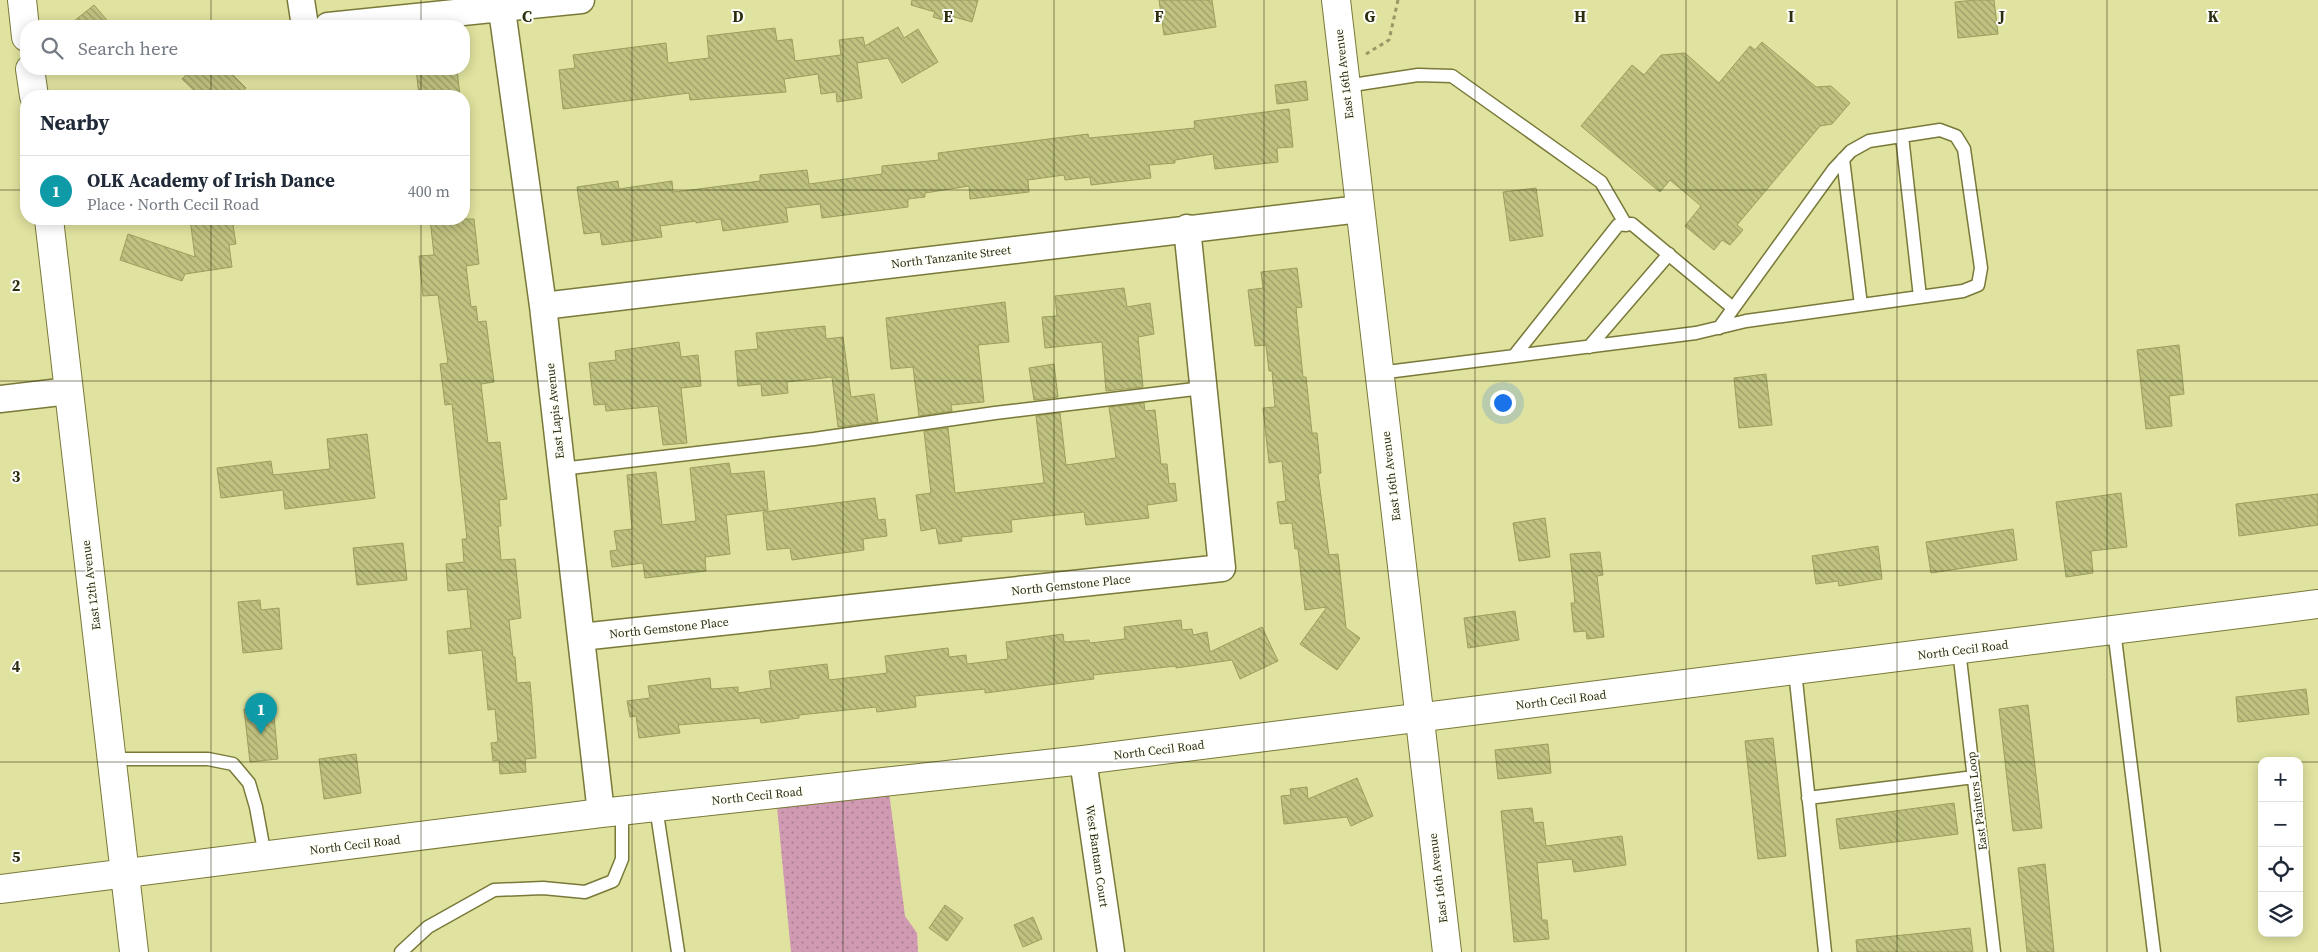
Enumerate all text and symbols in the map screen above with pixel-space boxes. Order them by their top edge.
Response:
text: C [522,5,532,27]
text: D [732,5,744,27]
text: E [943,5,953,27]
text: F [1154,5,1164,27]
text: G [1365,5,1376,27]
text: H [1574,5,1586,27]
text: I [1788,5,1794,27]
text: J [1998,5,2005,27]
text: K [2207,5,2219,27]
search box [20,20,470,75]
street label: East 16th Avenue [1331,28,1357,120]
icon: search [38,34,66,62]
text: Search here [78,35,178,61]
text: Nearby [40,108,110,137]
text: OLK Academy of Irish Dance [87,167,335,193]
text: 1 [52,180,60,202]
text: 400 m [408,180,450,202]
text: Place · North Cecil Road [87,193,259,215]
street label: North Tanzanite Street [890,242,1012,272]
text: 2 [12,274,21,296]
street label: East Lapis Avenue [542,362,568,460]
your location [1490,390,1516,416]
street label: East 16th Avenue [1378,430,1404,522]
text: 3 [12,465,21,487]
street label: East 12th Avenue [78,539,104,631]
street label: North Gemstone Place [1010,571,1132,599]
street label: North Gemstone Place [608,614,730,642]
street label: North Cecil Road [1917,636,2009,663]
text: 4 [12,655,21,677]
street label: North Cecil Road [1515,686,1607,713]
pin: 1 [245,693,277,734]
street label: North Cecil Road [1113,736,1205,763]
street label: East Painters Loop [1963,751,1991,851]
map controls [2258,757,2303,937]
button: + [2258,757,2303,802]
street label: North Cecil Road [711,783,803,809]
button: − [2258,802,2303,847]
street label: West Bantam Court [1082,804,1112,908]
street label: North Cecil Road [309,831,401,858]
street label: East 16th Avenue [1425,832,1451,924]
text: 5 [12,845,21,867]
button: locate [2258,847,2303,892]
button: layers [2258,892,2303,937]

